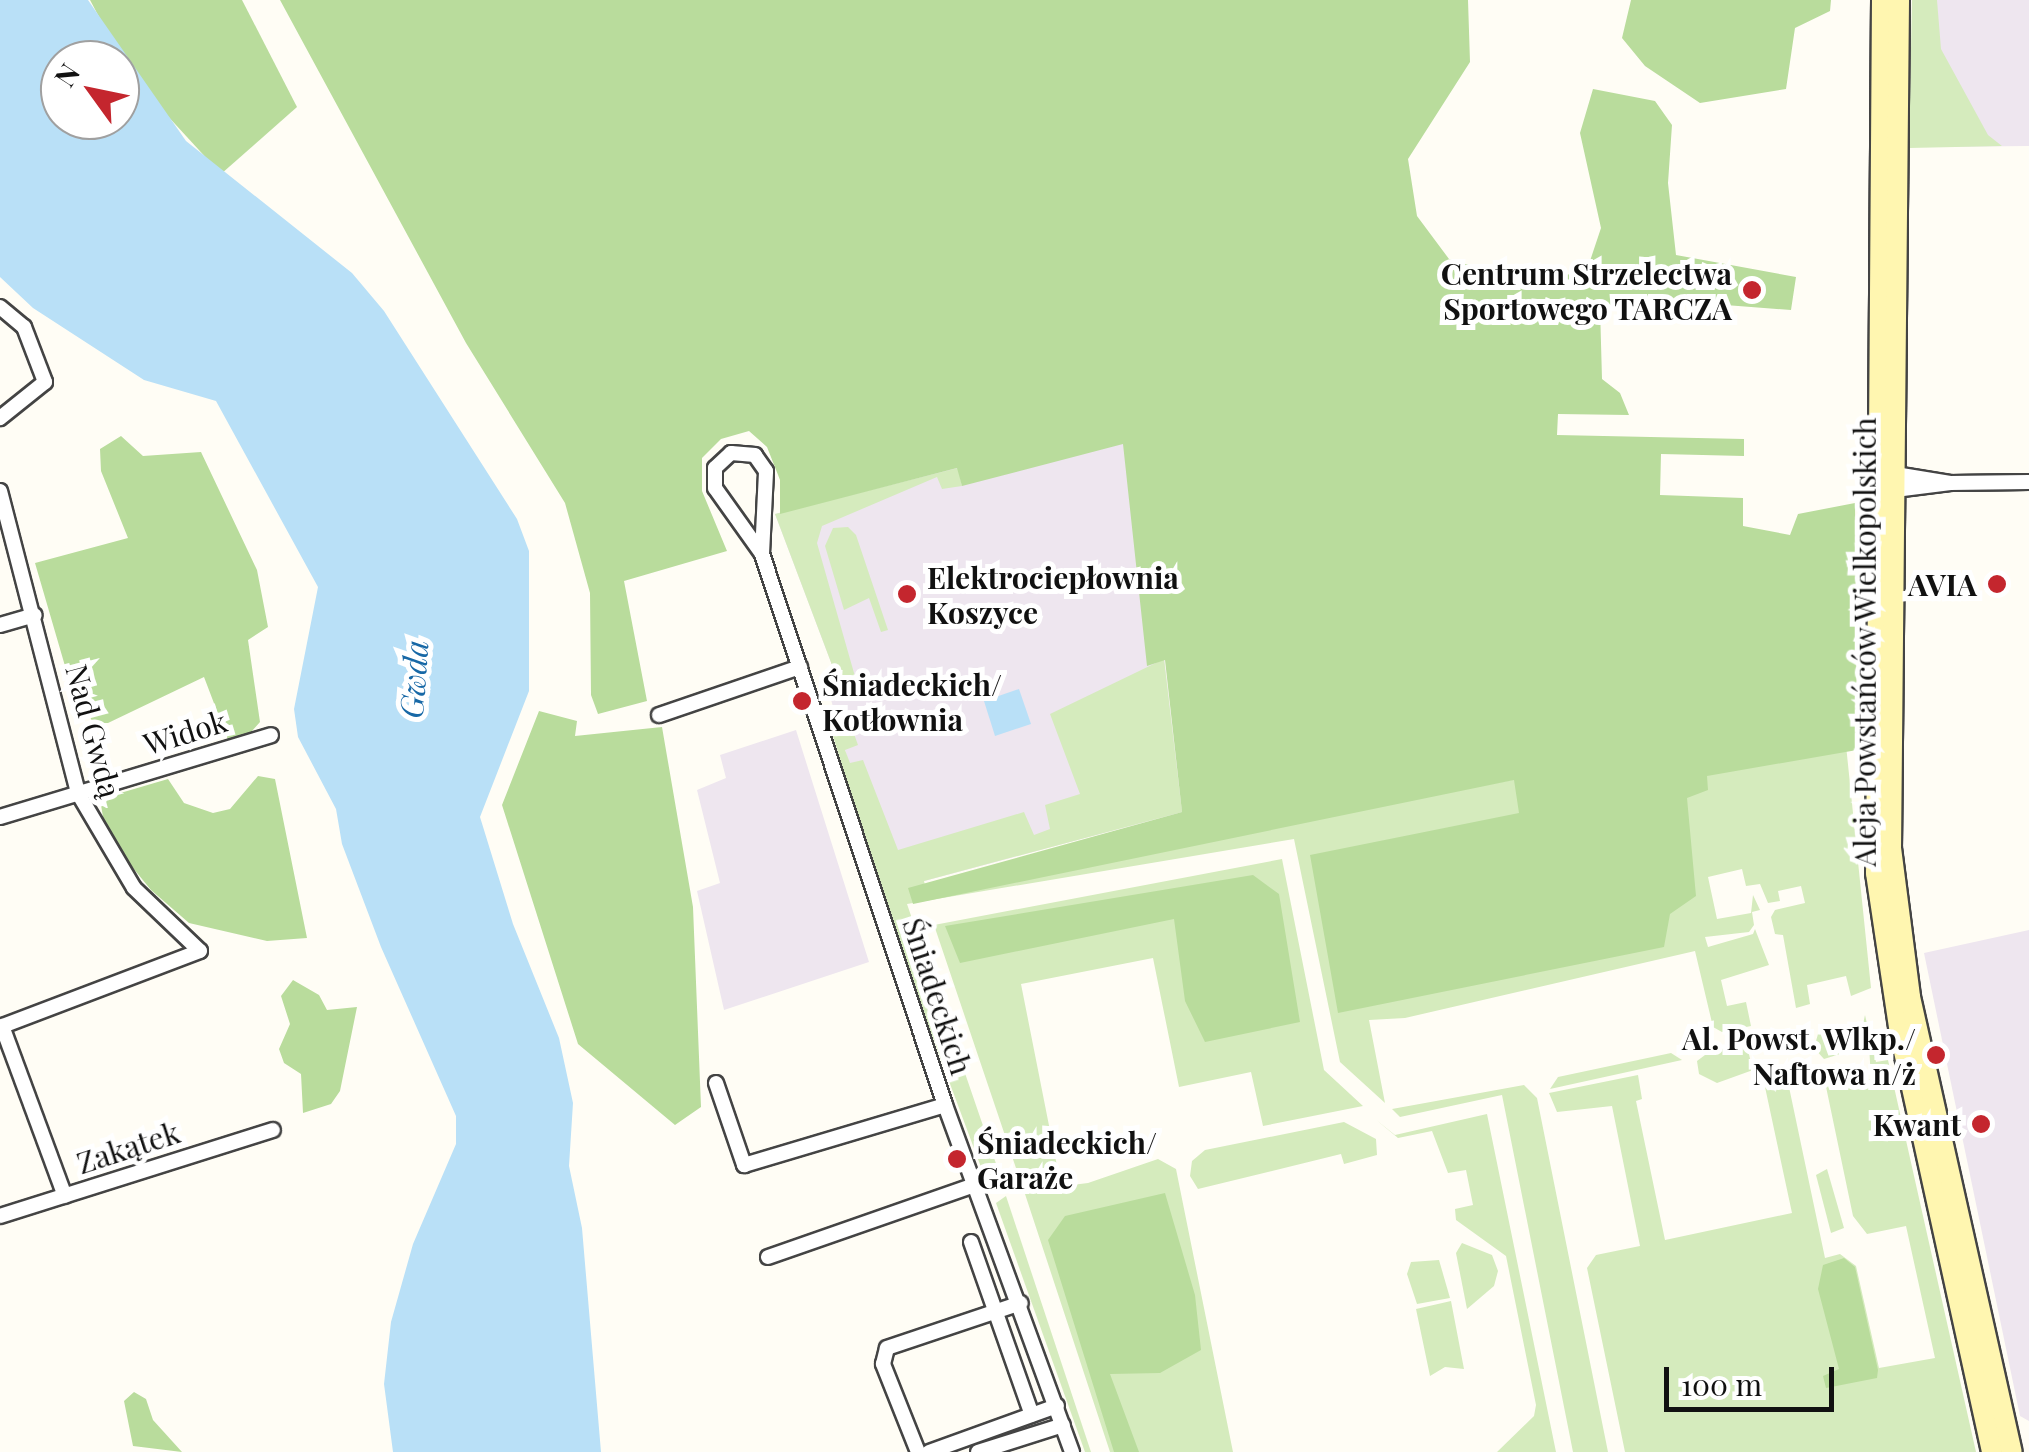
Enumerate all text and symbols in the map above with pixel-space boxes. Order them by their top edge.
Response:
north arrow [40,40,140,140]
text: N [45,56,87,93]
place label: Centrum Strzelectwa Sportowego TARCZA [1441,255,1732,326]
marker: Centrum Strzelectwa Sportowego TARCZA [1741,279,1763,301]
street label: Aleja Powstańców Wielkopolskich [1846,416,1882,868]
place label: Elektrociepłownia Koszyce [927,559,1179,630]
place label: AVIA [1908,566,1977,602]
marker: AVIA [1986,573,2008,595]
marker: Elektrociepłownia Koszyce [896,583,918,605]
water label: Gwda [391,638,435,720]
street label: Nad Gwdą [59,660,129,802]
place label: Śniadeckich/ Kotłownia [822,666,1002,736]
marker: Śniadeckich/ Kotłownia [791,690,813,712]
street label: Widok [139,702,231,762]
street label: Śniadeckich [896,913,980,1079]
place label: Al. Powst. Wlkp./ Naftowa n/ż [1681,1020,1916,1090]
marker: Al. Powst. Wlkp./ Naftowa n/ż [1925,1044,1947,1066]
place label: Kwant [1873,1106,1961,1142]
street label: Zakątek [72,1113,184,1181]
marker: Kwant [1970,1113,1992,1135]
place label: Śniadeckich/ Garaże [977,1124,1157,1194]
marker: Śniadeckich/ Garaże [946,1148,968,1170]
scale bar [1669,1347,1839,1409]
text: 100 m [1681,1364,1762,1404]

